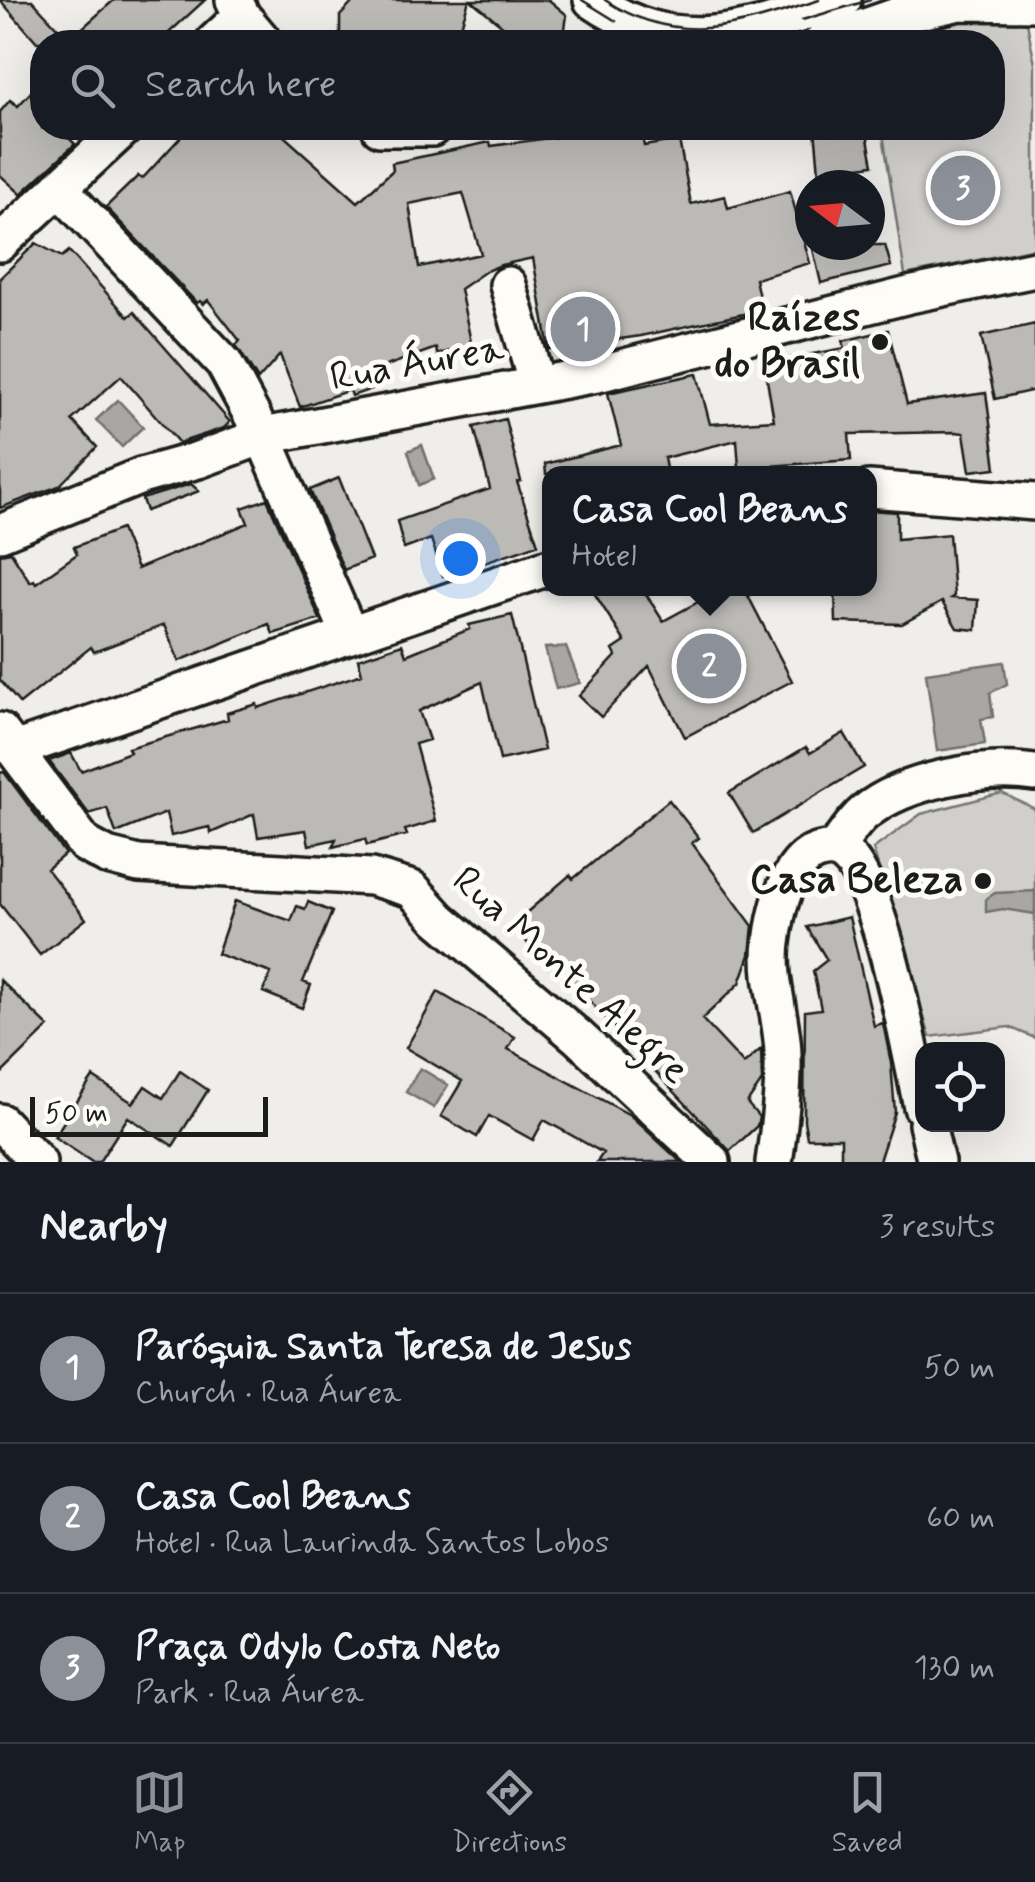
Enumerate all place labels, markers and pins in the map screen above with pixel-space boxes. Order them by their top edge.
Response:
pin: 3 [930,150,996,226]
pin: 1 [550,292,616,366]
place label: Raízes do Brasil [715,293,860,391]
marker: Raízes do Brasil [869,331,891,353]
pin: 2 [676,628,742,704]
place label: Casa Beleza [750,855,963,907]
marker: Casa Beleza [972,870,994,892]

